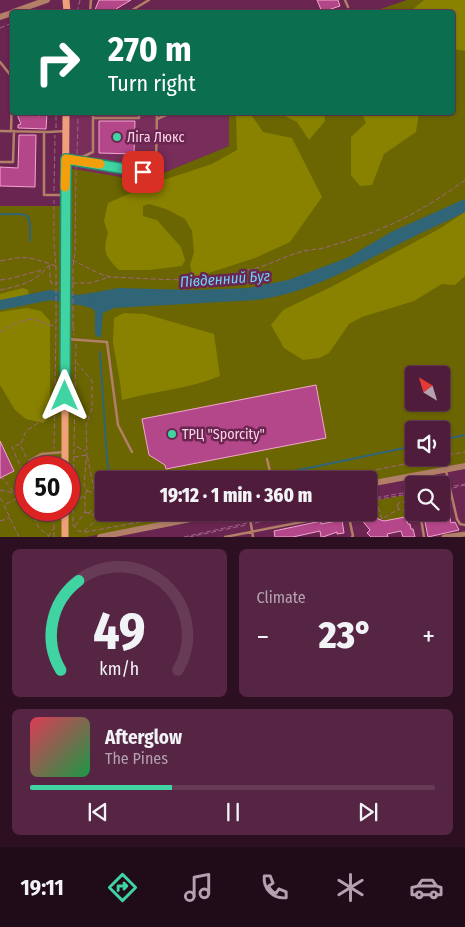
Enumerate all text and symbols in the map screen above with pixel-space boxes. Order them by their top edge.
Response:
text: 270 m [108,28,192,70]
icon: right [25,30,90,95]
text: Turn right [108,70,196,97]
place label: Ліга Люкс [127,129,184,146]
marker: Ліга Люкс [111,131,123,143]
pin [122,151,164,193]
icon: arrive [129,158,157,186]
water label: Південний Буг [179,267,271,291]
north arrow [405,366,450,411]
map controls [405,366,450,521]
position arrow [38,369,90,421]
button: sound [405,421,450,466]
place label: ТРЦ "Sporcity" [182,426,265,443]
marker: ТРЦ "Sporcity" [166,428,178,440]
speed limit sign: 50 [15,456,80,521]
button: search [405,476,450,521]
text: 19:12 · 1 min · 360 m [160,484,312,507]
text: Climate [257,588,306,607]
text: 49 [93,600,146,663]
text: 23° [319,612,373,658]
text: − [257,620,269,653]
text: + [422,620,435,653]
text: km/h [99,658,139,680]
text: Afterglow [105,726,182,749]
text: The Pines [105,749,168,768]
icon: previous [84,798,112,826]
icon: pause [219,798,247,826]
icon: next [354,798,382,826]
icon: directions [105,870,140,905]
icon: music [181,870,216,905]
icon: phone [257,870,292,905]
icon: climate [333,870,368,905]
icon: car [409,870,444,905]
text: 19:11 [21,874,64,901]

